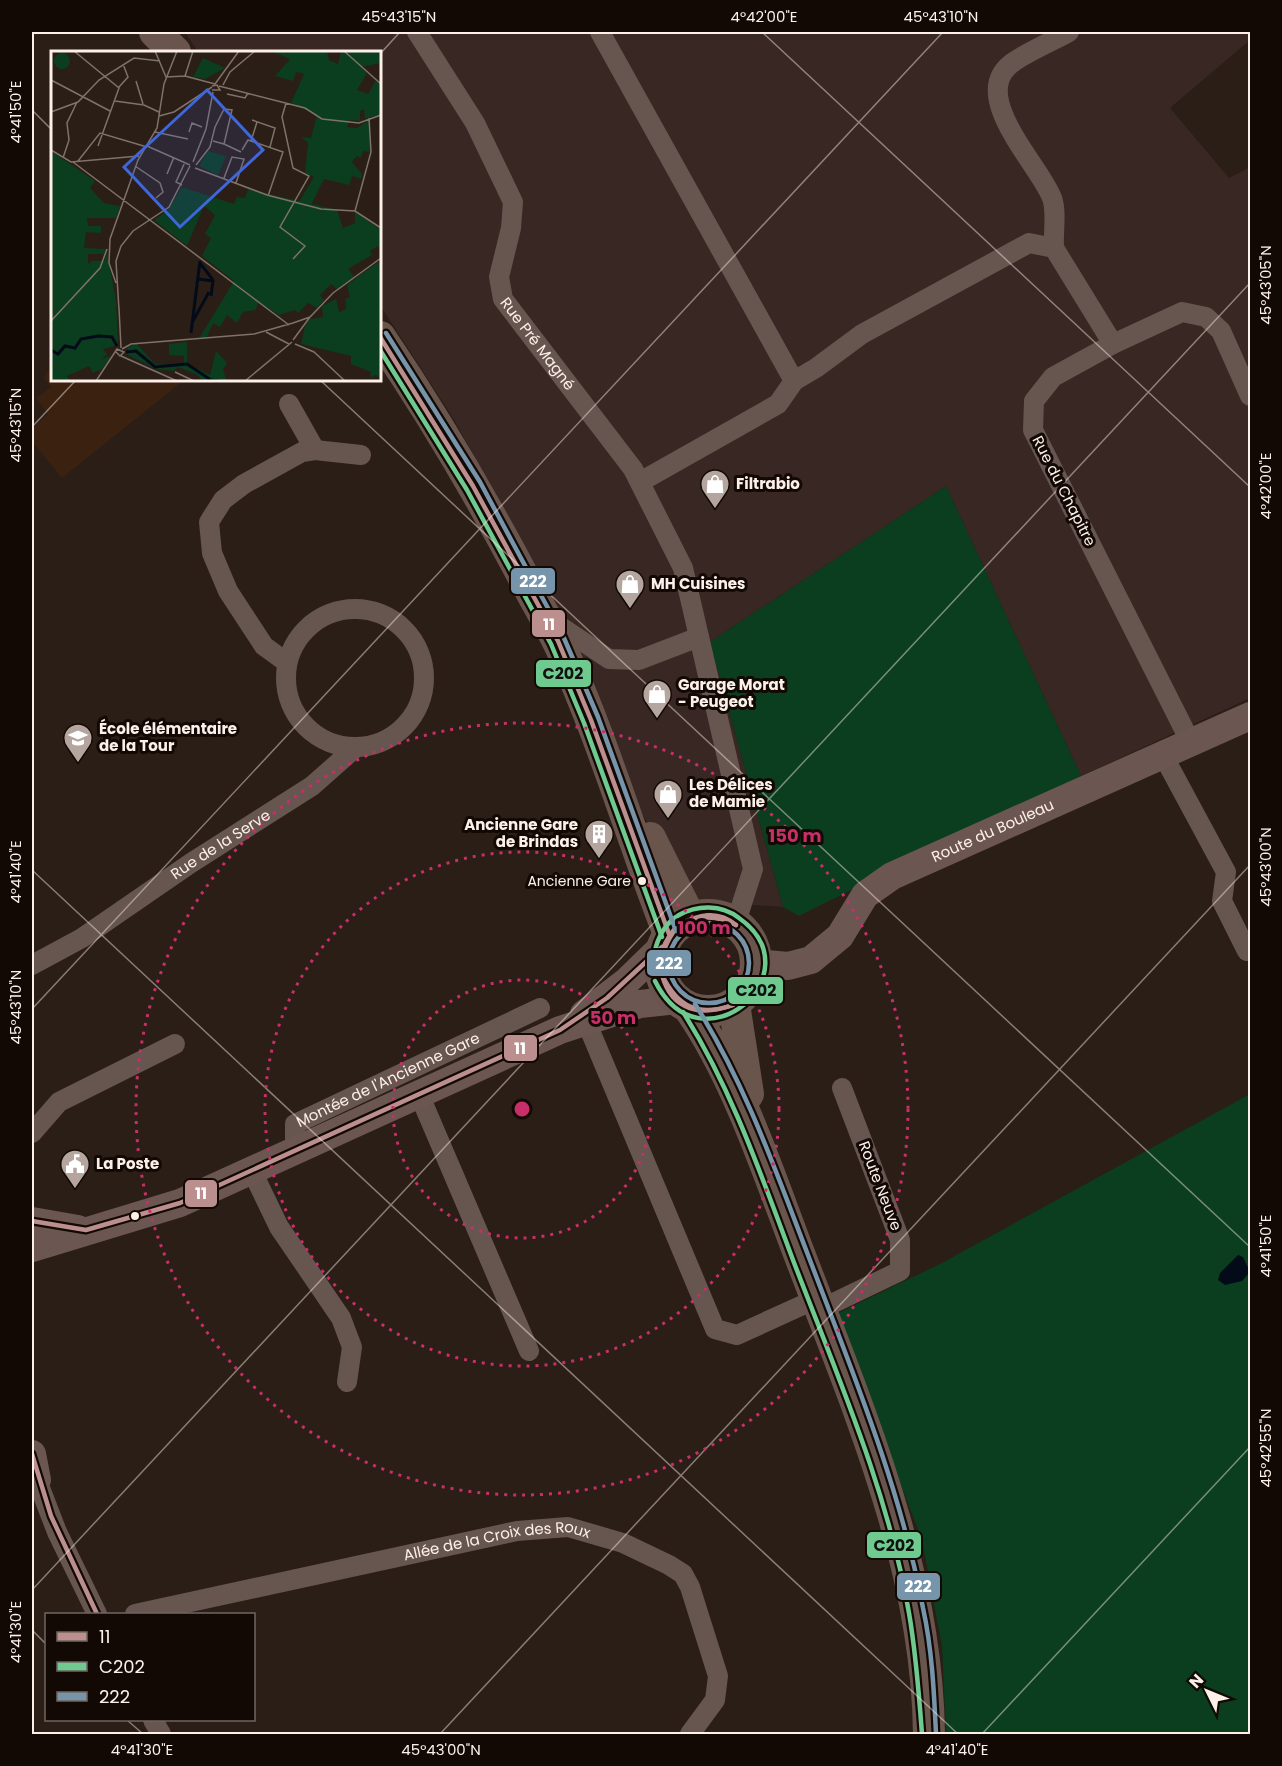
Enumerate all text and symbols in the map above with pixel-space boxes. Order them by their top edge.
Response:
text: 45°43'15"N [362,6,436,27]
text: 4°42'00"E [731,6,797,27]
text: 45°43'10"N [904,6,978,27]
inset map [51,51,381,381]
text: 4°41'50"E [5,80,26,144]
text: 45°43'05"N [1255,245,1276,325]
street label: Rue Pré Magné [495,293,580,394]
text: 45°43'15"N [5,388,26,462]
street label: Rue du Chapitre [1028,432,1101,550]
text: 4°42'00"E [1255,453,1276,519]
shop icon: Filtrabio [699,468,731,510]
place label: Filtrabio [736,473,800,494]
line badge: 222 [510,567,556,595]
shop icon: MH Cuisines [614,568,646,610]
text: 222 [519,570,547,593]
place label: MH Cuisines [651,573,745,594]
line badge: 11 [531,609,566,638]
text: 11 [543,613,555,636]
line badge: C202 [535,659,592,688]
text: C202 [543,662,583,685]
place label: Garage Morat - Peugeot [678,674,785,712]
shop icon: Garage Morat - Peugeot [641,678,673,720]
place label: École élémentaire de la Tour [99,718,237,756]
school or university icon: École élémentaire de la Tour [62,722,94,764]
place label: Les Délices de Mamie [689,774,773,812]
shop icon: Les Délices de Mamie [652,778,684,820]
street label: Route du Bouleau [928,794,1057,867]
street label: Rue de la Serve [166,804,274,884]
place label: Ancienne Gare de Brindas [464,814,578,852]
building icon: Ancienne Gare de Brindas [583,818,615,860]
text: 150 m [768,823,822,848]
text: 45°43'00"N [1255,827,1276,907]
text: 4°41'40"E [5,840,26,904]
place label: Ancienne Gare [527,871,631,891]
marker: Ancienne Gare [636,875,648,887]
text: 100 m [677,915,731,940]
line badge: 222 [646,949,692,977]
text: 222 [655,952,683,975]
text: 45°43'10"N [5,970,26,1044]
line badge: C202 [727,976,784,1005]
text: C202 [736,979,776,1002]
text: 50 m [590,1005,636,1030]
street label: Montée de l'Ancienne Gare [293,1027,483,1132]
line badge: 11 [503,1034,538,1062]
text: 11 [514,1037,526,1060]
centre of rings [512,1099,532,1119]
street label: Route Neuve [854,1138,907,1234]
public building icon: La Poste [59,1148,91,1190]
place label: La Poste [96,1153,159,1174]
line badge: 11 [184,1179,218,1208]
text: 11 [195,1182,207,1205]
unlabelled marker [129,1210,141,1222]
text: 4°41'50"E [1255,1214,1276,1278]
text: 45°42'55"N [1255,1408,1276,1488]
street label: Allée de la Croix des Roux [401,1515,593,1565]
line badge: C202 [866,1531,922,1559]
text: C202 [874,1534,914,1557]
line badge: 222 [896,1572,941,1601]
text: 222 [904,1575,932,1598]
text: 4°41'30"E [5,1601,26,1663]
legend [45,1613,255,1721]
text: 11 [99,1624,111,1649]
text: C202 [99,1654,145,1679]
north arrow [1177,1661,1237,1721]
text: N [1184,1669,1209,1693]
text: 222 [99,1684,130,1709]
text: 4°41'30"E [111,1739,173,1760]
text: 45°43'00"N [401,1739,481,1760]
text: 4°41'40"E [925,1739,989,1760]

